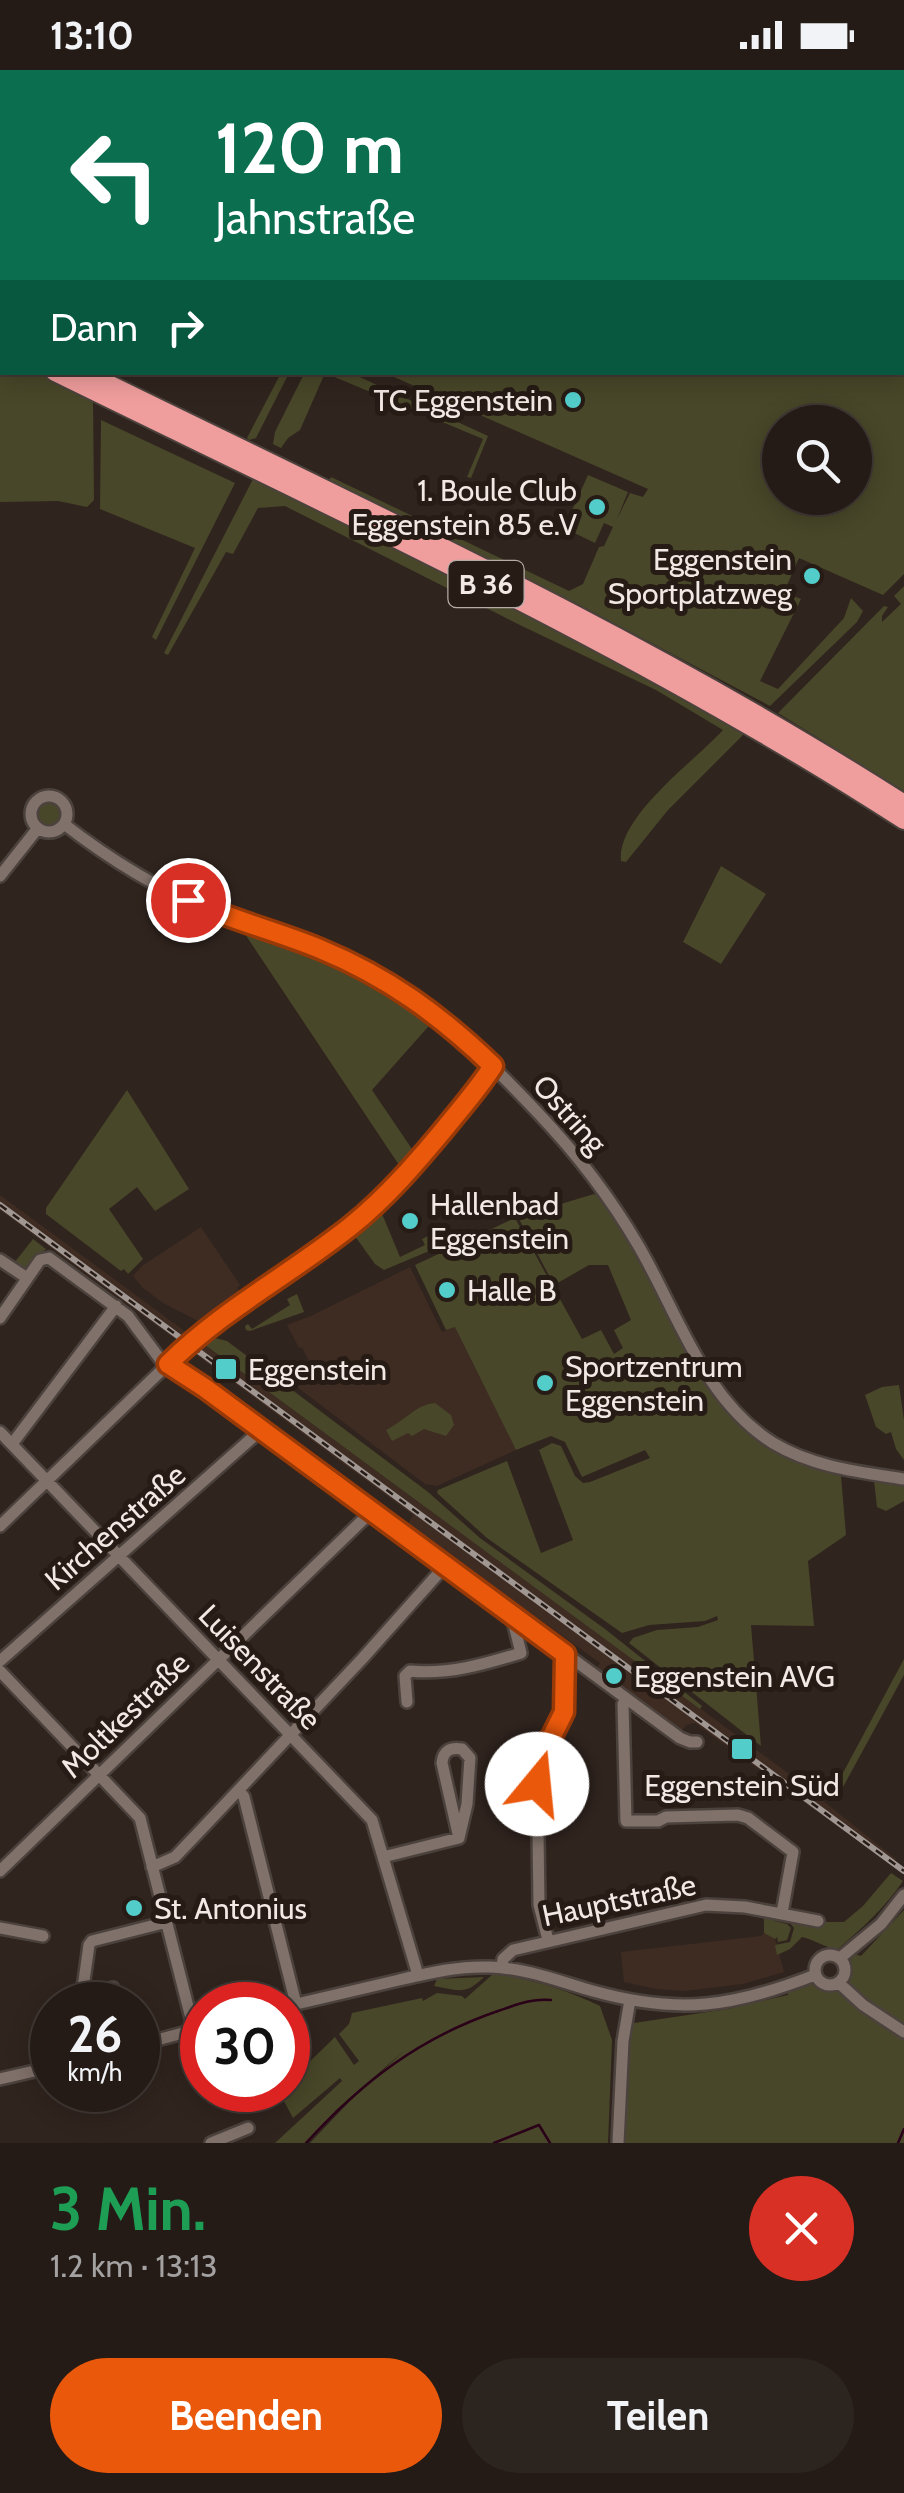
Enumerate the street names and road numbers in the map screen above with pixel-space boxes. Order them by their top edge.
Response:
road number: B 36 [448,561,524,607]
street label: Ostring [525,1067,616,1162]
street label: Kirchenstraße [37,1456,193,1598]
street label: Luisenstraße [191,1597,329,1737]
street label: Moltkestraße [53,1645,197,1785]
street label: Hauptstraße [539,1866,699,1934]

